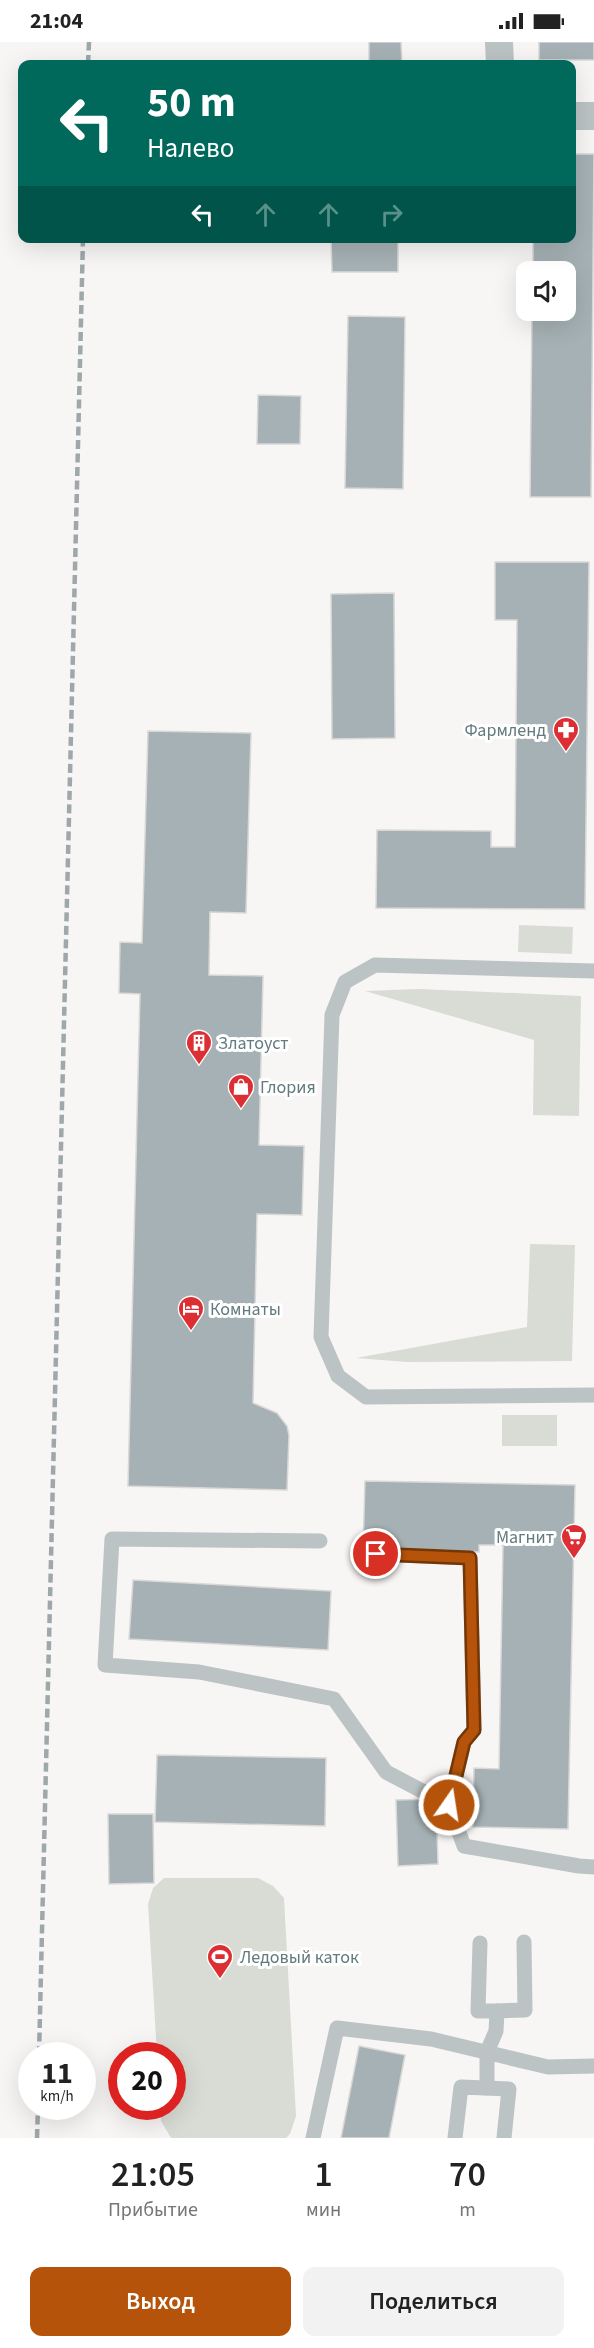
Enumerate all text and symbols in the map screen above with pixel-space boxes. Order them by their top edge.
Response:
text: 21:04 [30,5,83,37]
text: 50 m [147,73,236,133]
icon: left [48,84,126,162]
text: Налево [147,129,234,168]
icon: left [186,198,219,231]
icon: ahead [249,198,282,231]
icon: ahead [312,198,345,231]
icon: right [375,198,408,231]
map controls [516,261,576,321]
button: sound [516,261,576,321]
pharmacy icon: Фармленд [551,715,581,753]
place label: Фармленд [465,718,546,743]
building icon: Златоуст [184,1028,214,1066]
place label: Златоуст [218,1031,289,1056]
shop icon: Глория [226,1072,256,1110]
place label: Глория [260,1075,316,1100]
hotel icon: Комнаты [176,1294,206,1332]
place label: Комнаты [210,1297,281,1322]
supermarket icon: Магнит [559,1522,589,1560]
place label: Магнит [496,1525,554,1550]
pin [350,1528,401,1579]
icon: arrive [359,1537,392,1570]
position arrow [417,1773,481,1837]
sports icon: Ледовый каток [205,1942,235,1980]
place label: Ледовый каток [240,1945,359,1970]
speed limit sign: 20 [108,2042,186,2120]
text: 11 [41,2052,73,2095]
text: km/h [40,2086,74,2107]
text: 21:05 [111,2149,195,2200]
text: 1 [314,2149,333,2200]
text: 70 [449,2149,486,2200]
text: Прибытие [108,2196,198,2224]
text: мин [306,2196,341,2224]
text: m [459,2196,476,2224]
button: Выход [30,2267,291,2336]
button: Поделиться [303,2267,564,2336]

